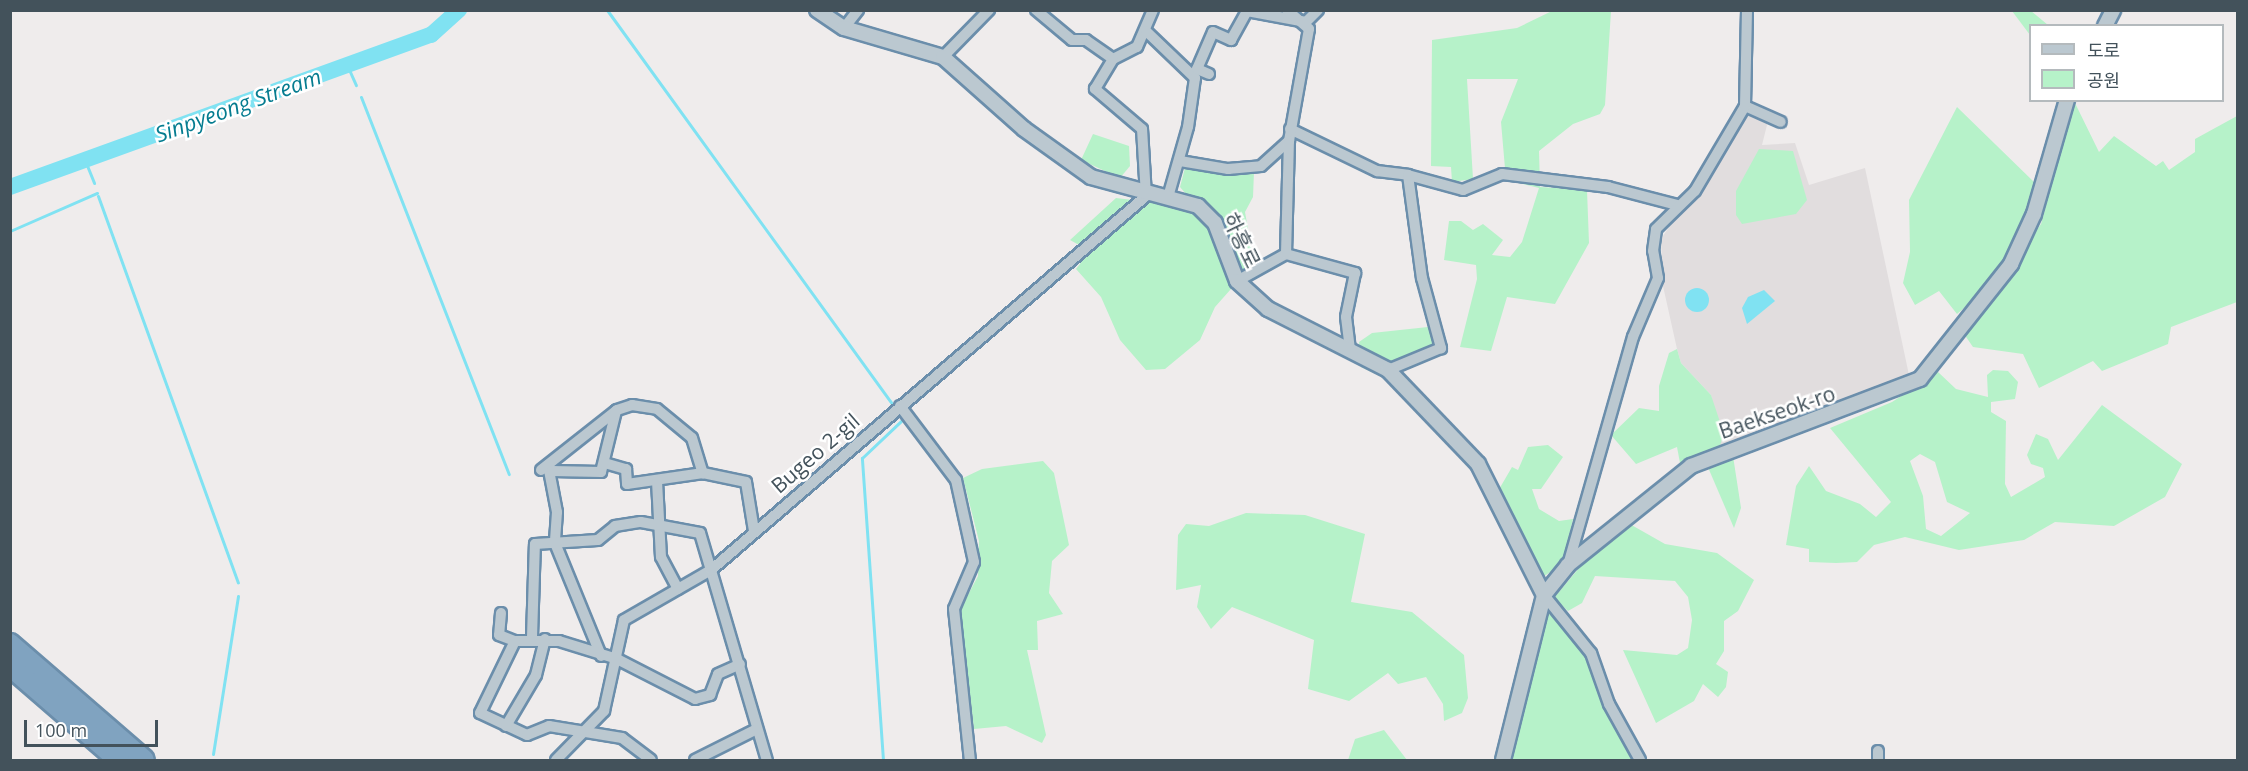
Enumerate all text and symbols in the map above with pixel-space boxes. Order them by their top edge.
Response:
legend [2029,24,2224,102]
text: 도로 [2087,38,2120,62]
water label: Sinpyeong Stream [151,63,325,147]
text: 공원 [2087,68,2120,92]
street label: 하흥로 [1218,208,1266,272]
street label: Baekseok-ro [1715,380,1839,444]
street label: Bugeo 2-gil [766,408,864,498]
scale bar [27,708,160,746]
text: 100 m [35,718,87,742]

